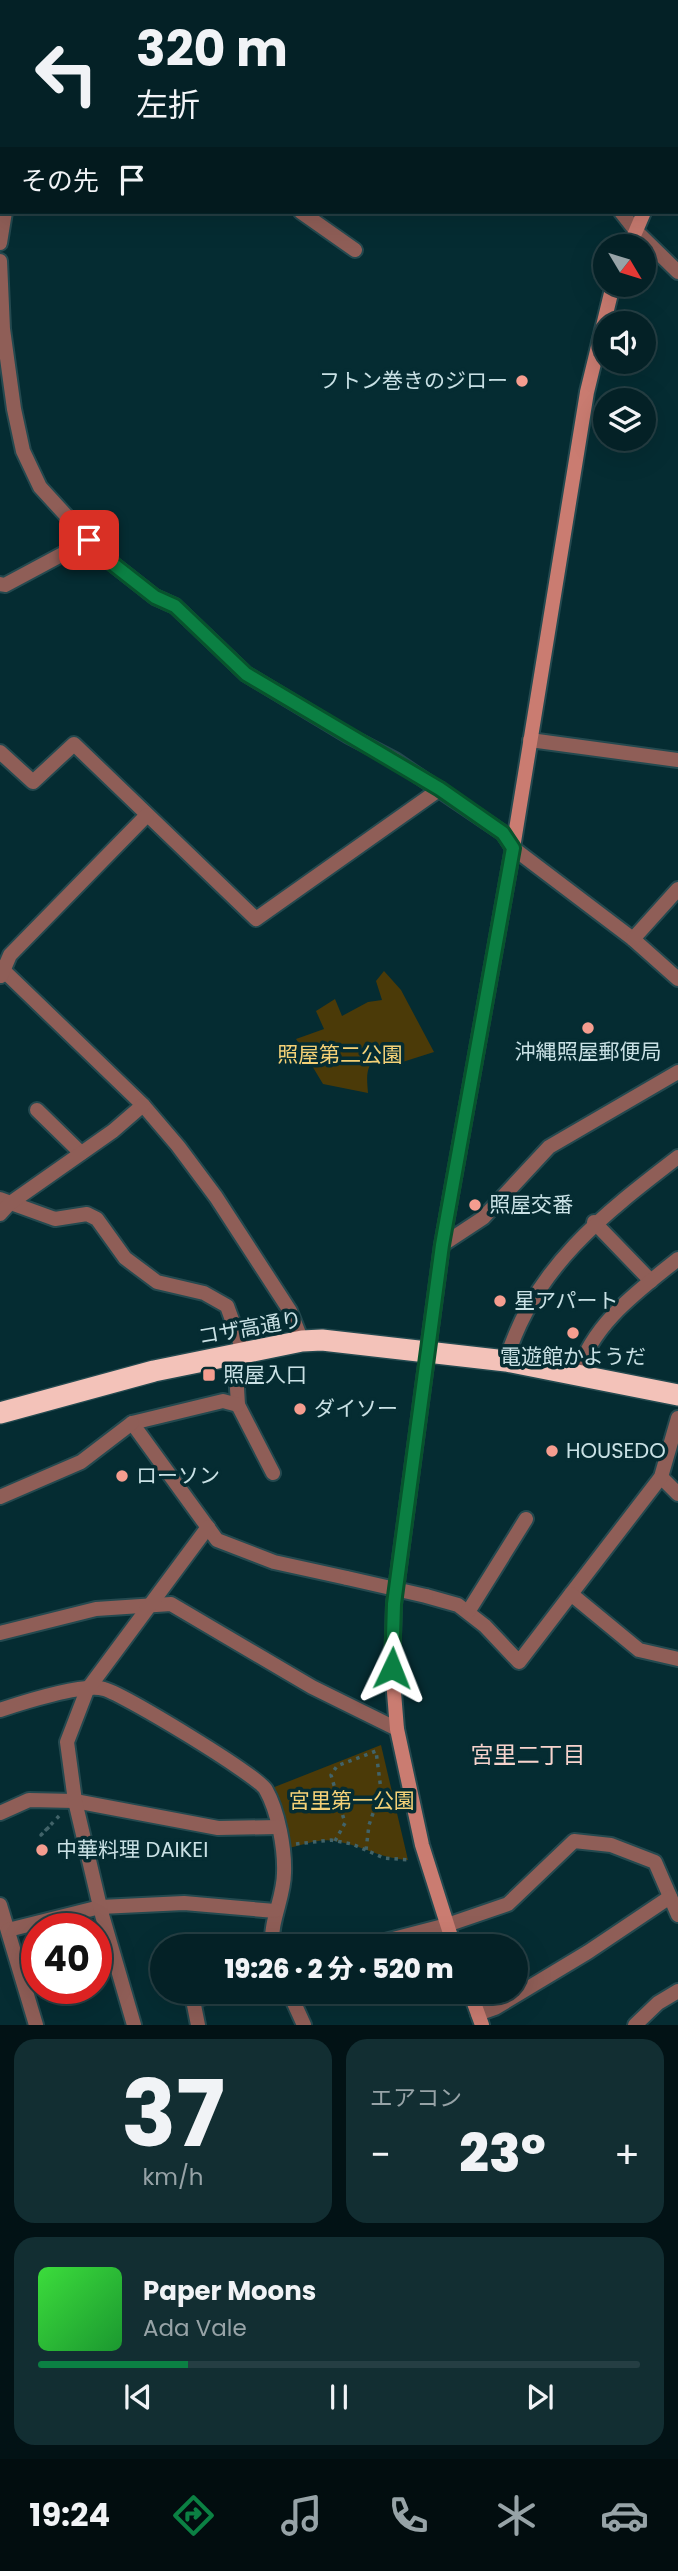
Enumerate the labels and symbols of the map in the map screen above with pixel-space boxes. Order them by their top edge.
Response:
north arrow [593,234,656,298]
place label: フトン巻きのジロー [319,366,508,395]
marker: フトン巻きのジロー [514,373,530,389]
pin [59,510,119,570]
marker: 沖縄照屋郵便局 [580,1020,596,1036]
place label: 沖縄照屋郵便局 [515,1037,662,1066]
park label: 照屋第二公園 [277,1040,403,1069]
place label: 照屋交番 [489,1190,573,1219]
marker: 照屋交番 [467,1197,483,1213]
place label: 星アパート [514,1286,619,1315]
marker: 星アパート [492,1293,508,1309]
street label: コザ高通り [196,1304,304,1351]
marker: 電遊館かようだ [565,1325,581,1341]
place label: 電遊館かようだ [500,1342,646,1371]
place label: 照屋入口 [223,1360,307,1389]
marker: 照屋入口 [201,1367,217,1383]
place label: ダイソー [314,1394,398,1423]
marker: ダイソー [292,1401,308,1417]
place label: HOUSEDO [566,1436,666,1465]
marker: HOUSEDO [544,1443,560,1459]
place label: ローソン [136,1461,220,1490]
marker: ローソン [114,1468,130,1484]
position arrow [355,1631,429,1705]
district label: 宮里二丁目 [471,1739,586,1771]
park label: 宮里第一公園 [289,1786,415,1815]
place label: 中華料理 DAIKEI [56,1835,208,1864]
marker: 中華料理 DAIKEI [34,1842,50,1858]
speed limit sign: 40 [21,1913,112,2004]

